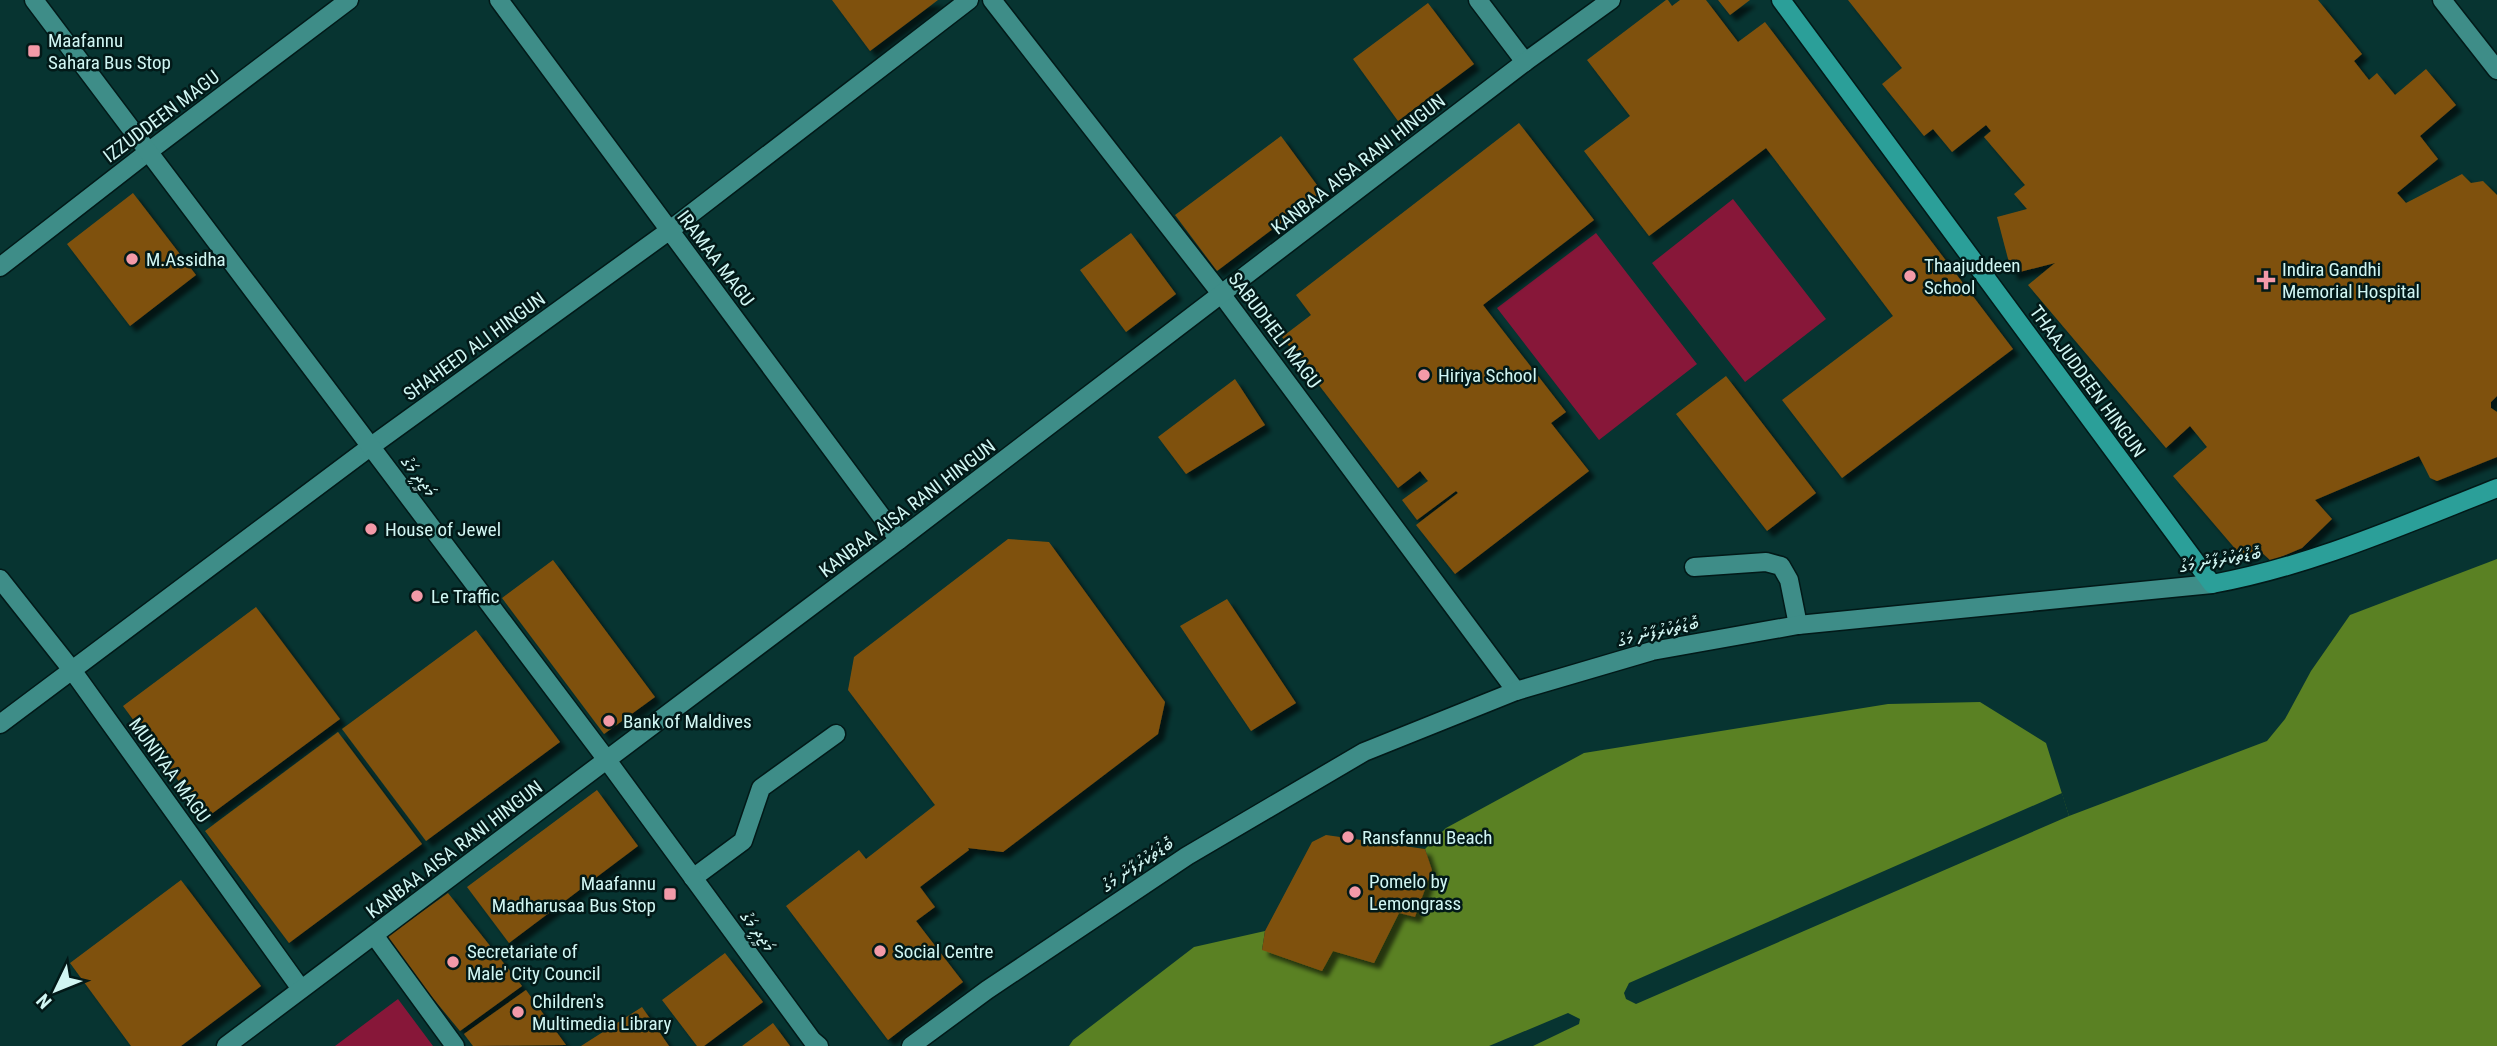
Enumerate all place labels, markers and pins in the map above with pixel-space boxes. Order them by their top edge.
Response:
place label: Maafannu Sahara Bus Stop [48,29,171,74]
marker: Maafannu Sahara Bus Stop [26,43,42,59]
place label: M.Assidha [146,248,226,271]
marker: M.Assidha [124,251,140,267]
place label: Thaajuddeen School [1924,254,2021,299]
place label: Indira Gandhi Memorial Hospital [2282,258,2420,303]
marker: Thaajuddeen School [1902,268,1918,284]
marker: Indira Gandhi Memorial Hospital [2256,270,2276,290]
place label: Hiriya School [1438,364,1537,387]
marker: Hiriya School [1416,367,1432,383]
place label: House of Jewel [385,518,501,541]
marker: House of Jewel [363,521,379,537]
place label: Le Traffic [431,585,500,608]
marker: Le Traffic [409,588,425,604]
place label: Bank of Maldives [623,710,752,733]
marker: Bank of Maldives [601,713,617,729]
place label: Ransfannu Beach [1362,826,1492,849]
marker: Ransfannu Beach [1340,829,1356,845]
place label: Pomelo by Lemongrass [1369,870,1461,915]
place label: Maafannu Madharusaa Bus Stop [492,872,656,917]
marker: Pomelo by Lemongrass [1347,884,1363,900]
marker: Maafannu Madharusaa Bus Stop [662,886,678,902]
place label: Secretariate of Male' City Council [467,940,601,985]
place label: Social Centre [894,940,993,963]
marker: Social Centre [872,943,888,959]
marker: Secretariate of Male' City Council [445,954,461,970]
place label: Children's Multimedia Library [532,990,672,1035]
marker: Children's Multimedia Library [510,1004,526,1020]

